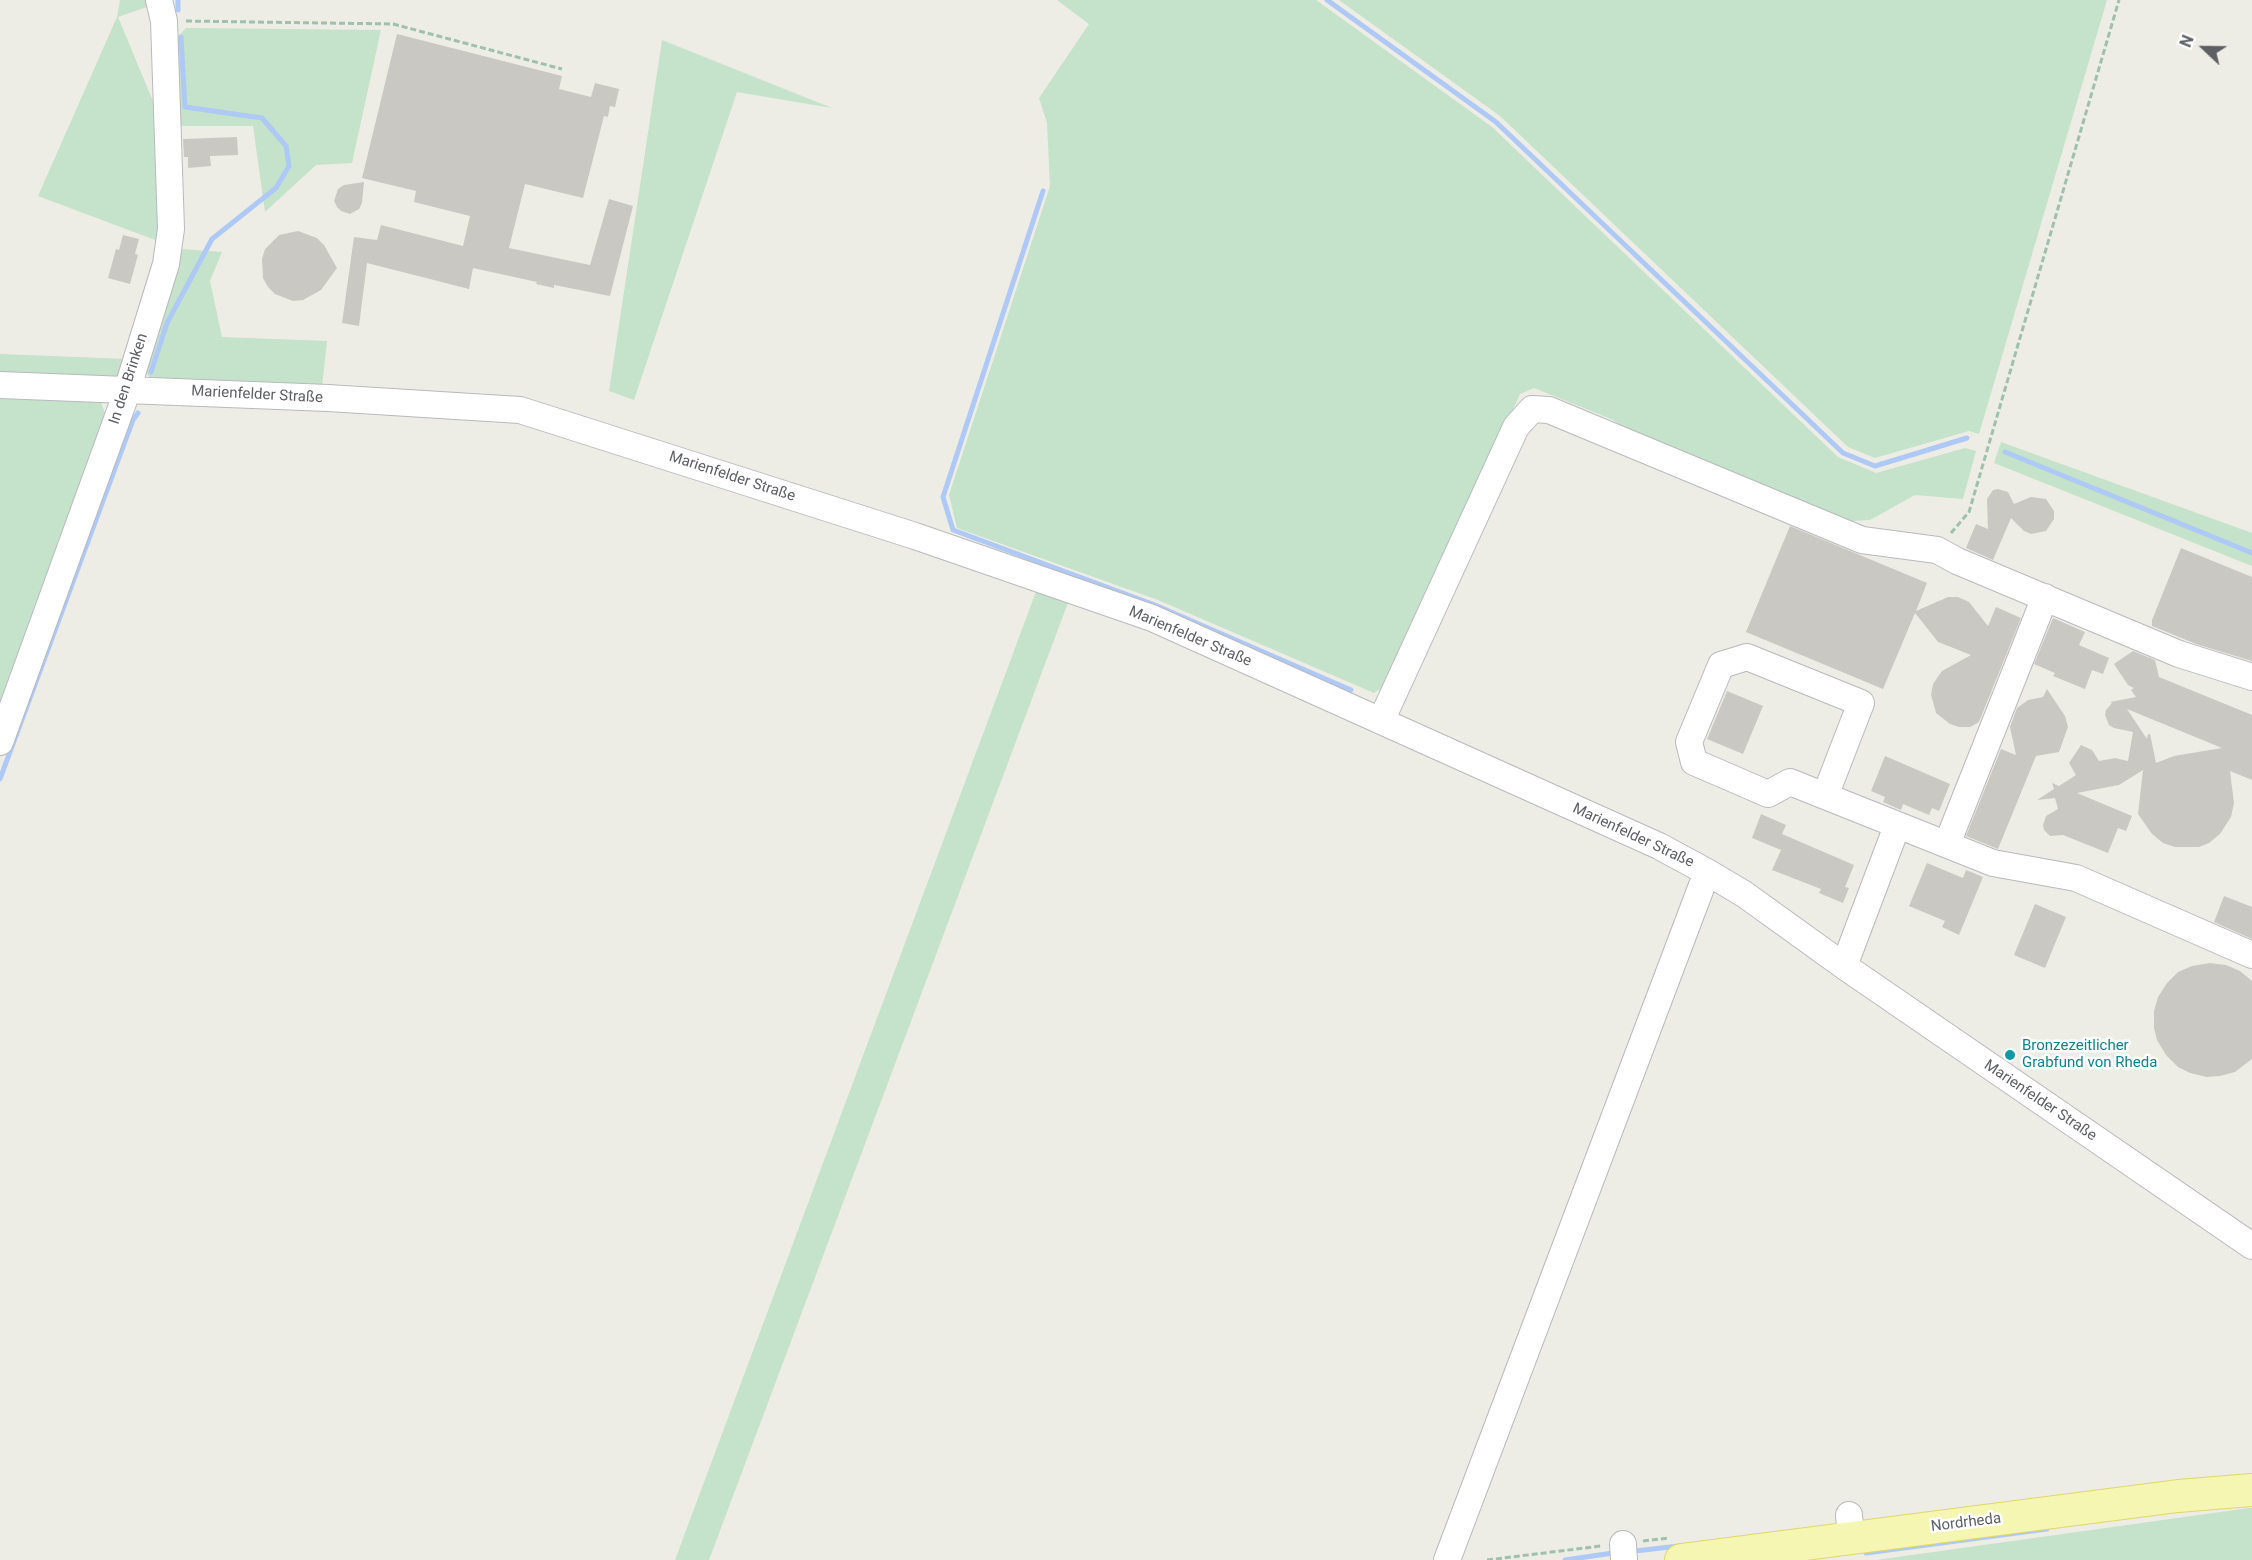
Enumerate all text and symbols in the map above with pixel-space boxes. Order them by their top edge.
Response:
north arrow [2174,18,2234,78]
text: N [2176,32,2198,50]
street label: In den Brinken [106,331,152,427]
street label: Marienfelder Straße [191,383,323,407]
street label: Marienfelder Straße [667,448,797,506]
street label: Marienfelder Straße [1126,603,1254,671]
street label: Marienfelder Straße [1570,800,1696,872]
place label: Bronzezeitlicher Grabfund von Rheda [2022,1037,2157,1072]
marker: Bronzezeitlicher Grabfund von Rheda [2003,1048,2017,1062]
street label: Marienfelder Straße [1980,1057,2100,1145]
street label: Nordrheda [1930,1510,2002,1536]

